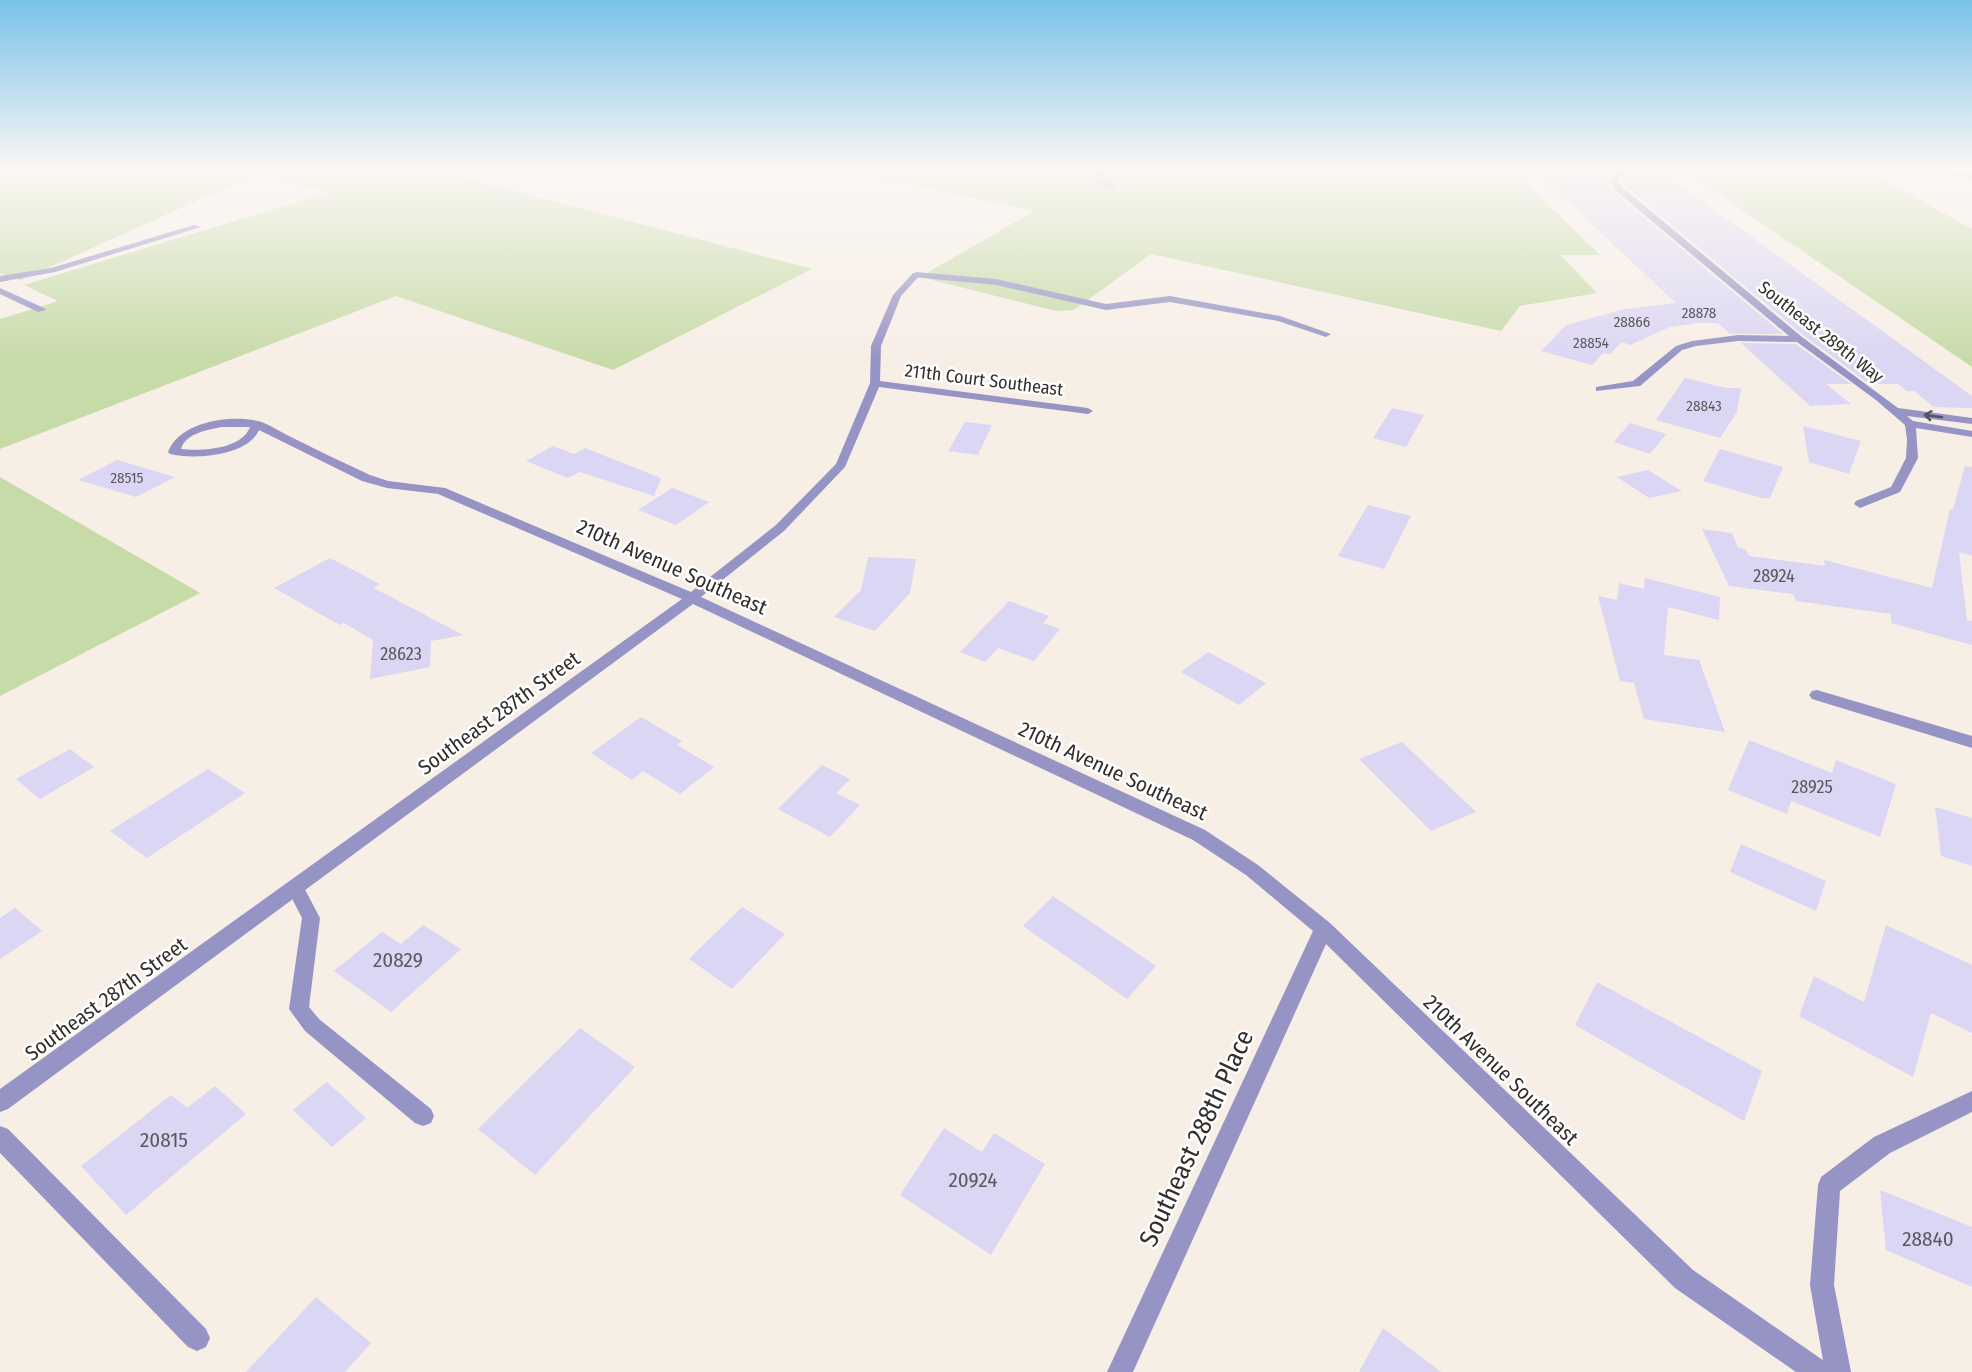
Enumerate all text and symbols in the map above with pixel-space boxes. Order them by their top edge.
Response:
street label: Southeast 289th Way [1754,276,1888,388]
house number: 28878 [1682,304,1716,322]
house number: 28866 [1614,313,1650,331]
house number: 28854 [1573,334,1609,352]
street label: 211th Court Southeast [904,359,1064,401]
house number: 28843 [1686,397,1722,415]
one-way arrow [1924,410,1944,421]
house number: 28515 [110,469,144,487]
street label: 210th Avenue Southeast [573,513,771,621]
house number: 28924 [1753,565,1795,587]
house number: 28623 [380,643,422,665]
street label: Southeast 287th Street [413,645,585,781]
street label: 210th Avenue Southeast [1014,716,1212,826]
house number: 28925 [1791,776,1833,798]
street label: Southeast 287th Street [20,931,192,1067]
house number: 20829 [373,947,423,973]
street label: 210th Avenue Southeast [1418,989,1584,1151]
street label: Southeast 288th Place [1133,1025,1260,1251]
house number: 20815 [140,1127,188,1153]
house number: 20924 [949,1167,997,1193]
house number: 28840 [1902,1226,1954,1252]

